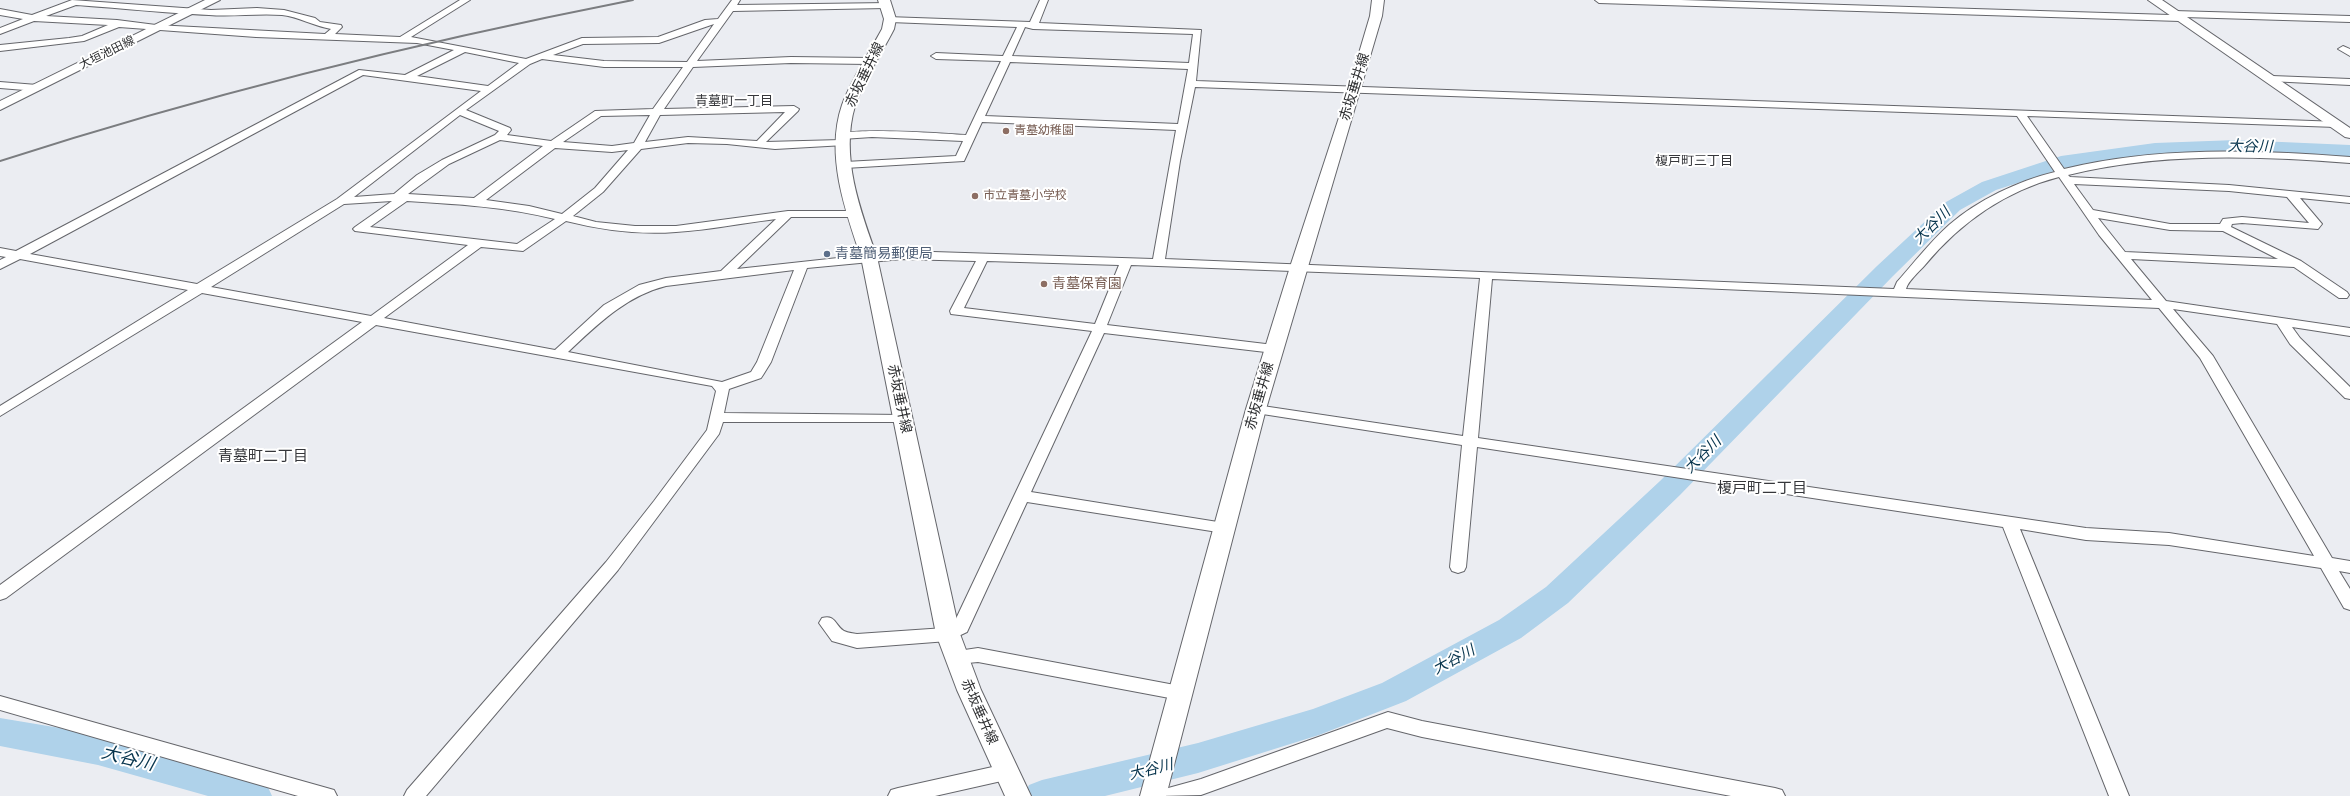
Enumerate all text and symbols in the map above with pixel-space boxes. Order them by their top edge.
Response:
street label: 大垣池田線 [77,33,137,73]
street label: 赤坂垂井線 [842,40,888,110]
street label: 赤坂垂井線 [1337,51,1373,123]
district label: 青墓町一丁目 [695,93,773,109]
place label: 青墓幼稚園 [1014,124,1074,138]
marker: 青墓幼稚園 [1001,126,1011,136]
water label: 大谷川 [2227,138,2273,156]
district label: 榎戸町三丁目 [1655,153,1733,169]
place label: 市立青墓小学校 [983,189,1067,203]
marker: 市立青墓小学校 [970,191,980,201]
water label: 大谷川 [1910,204,1954,248]
place label: 青墓簡易郵便局 [835,246,933,262]
marker: 青墓簡易郵便局 [822,249,832,259]
place label: 青墓保育園 [1052,276,1122,292]
marker: 青墓保育園 [1039,279,1049,289]
street label: 赤坂垂井線 [1242,360,1278,432]
street label: 赤坂垂井線 [884,363,914,435]
water label: 大谷川 [1681,433,1725,477]
district label: 青墓町二丁目 [218,448,308,466]
district label: 榎戸町二丁目 [1717,480,1807,498]
water label: 大谷川 [1430,641,1478,679]
street label: 赤坂垂井線 [957,677,1001,747]
water label: 大谷川 [99,742,157,776]
water label: 大谷川 [1127,756,1175,784]

